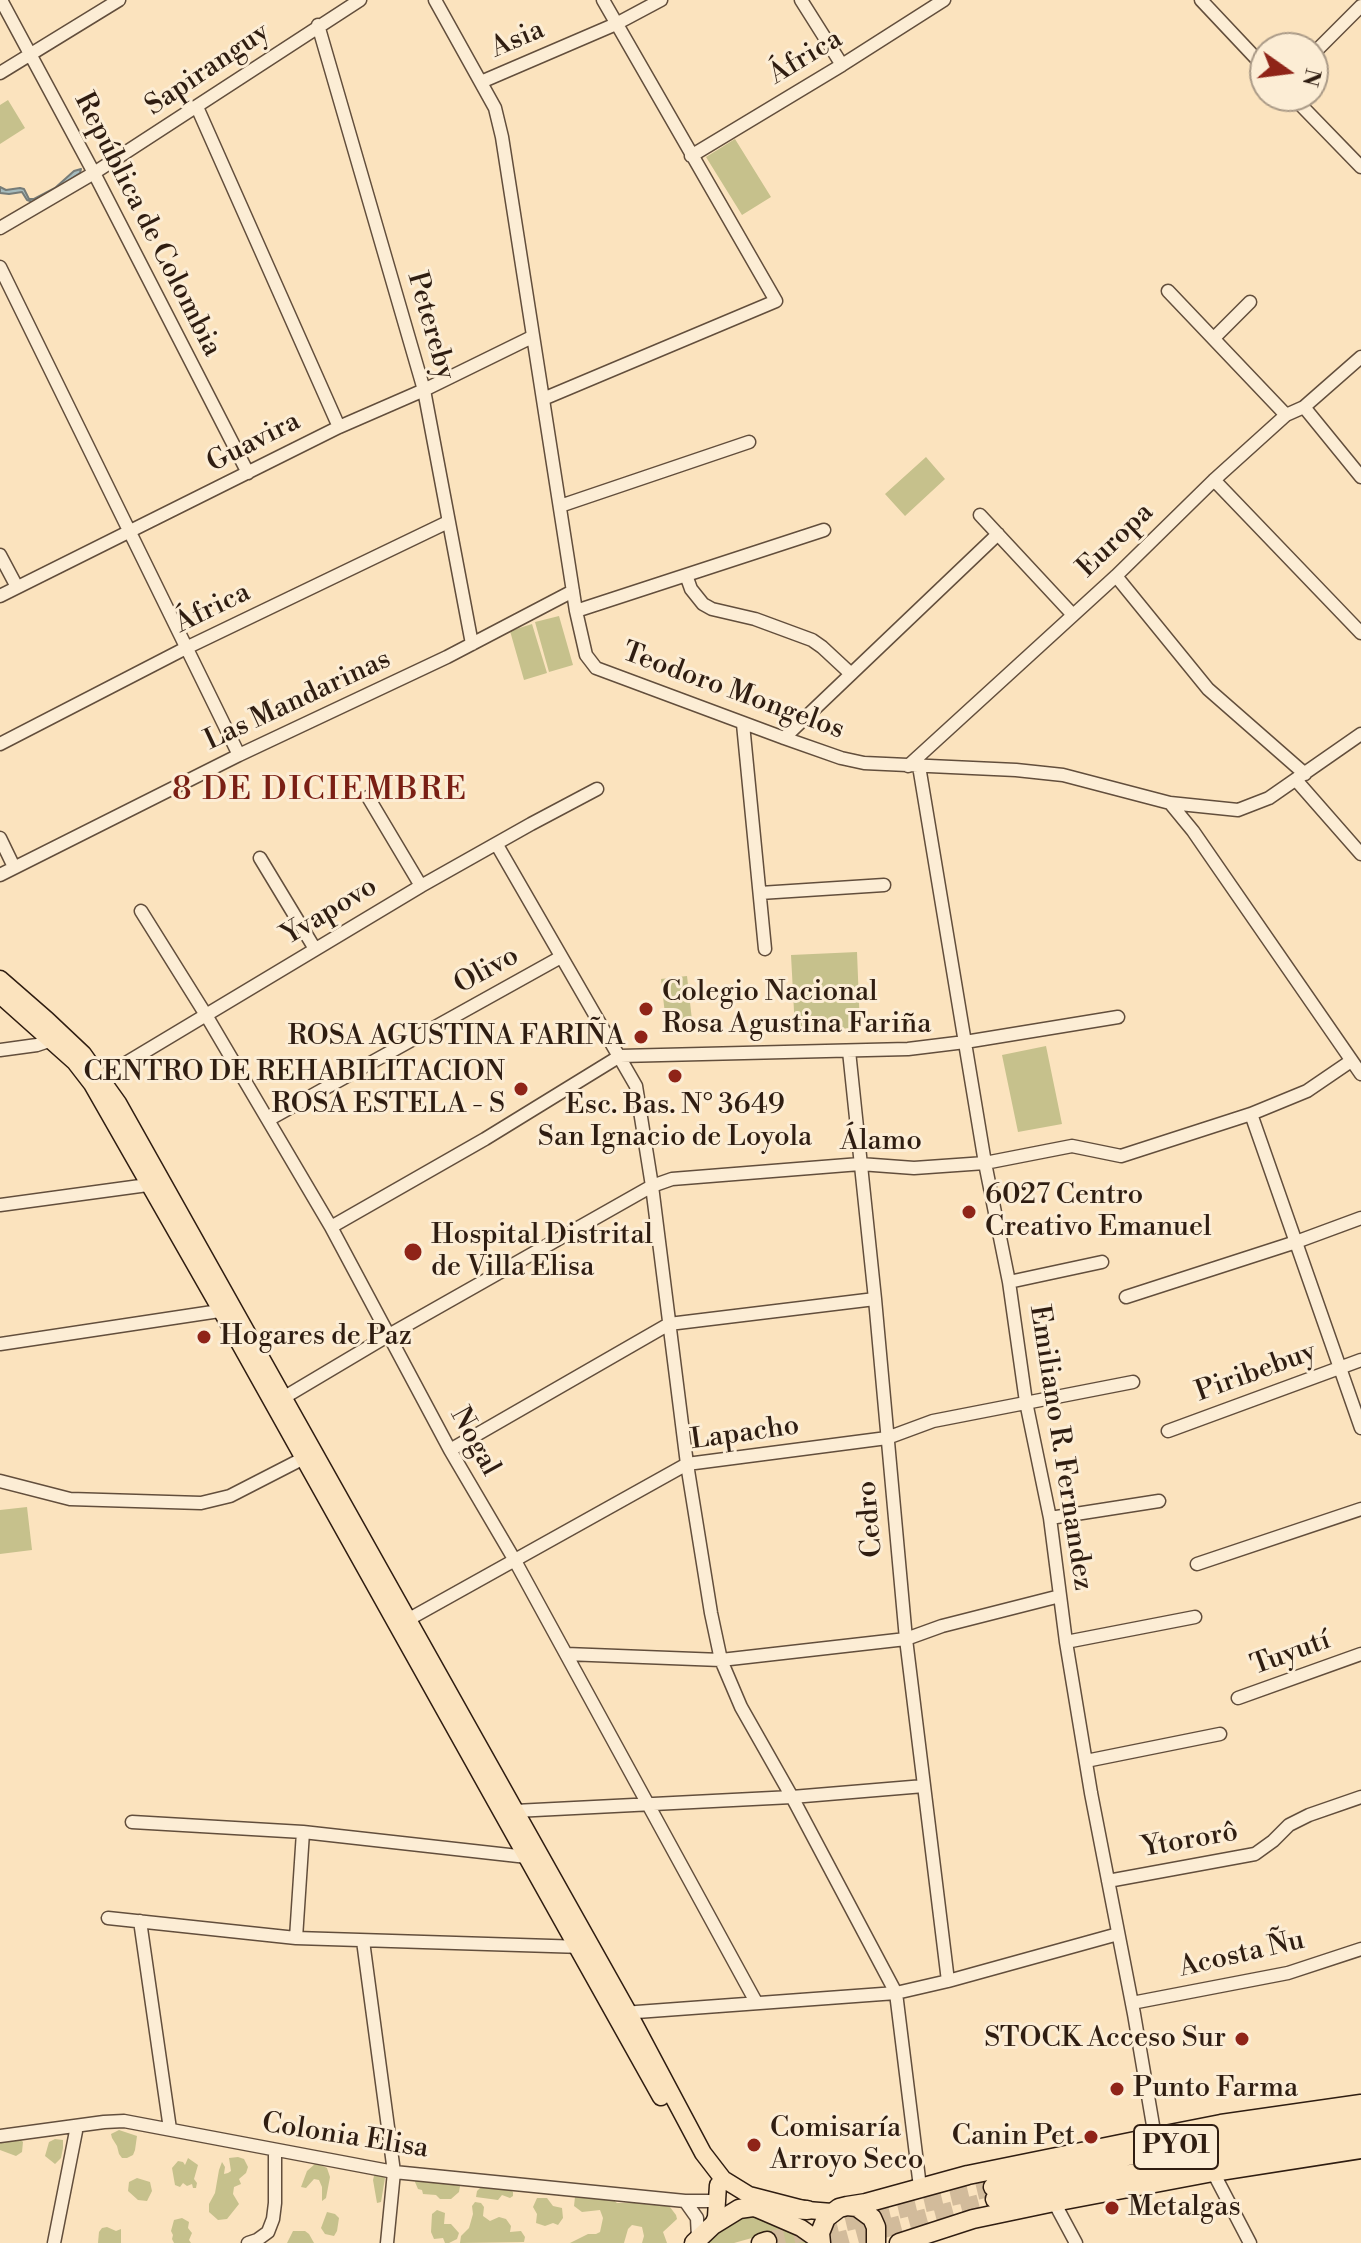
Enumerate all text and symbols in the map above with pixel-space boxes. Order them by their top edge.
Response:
street label: Asia [486,14,550,66]
street label: Sapiranguy [140,16,276,124]
street label: África [763,23,849,93]
north arrow [1249,32,1329,112]
text: N [1296,66,1326,89]
street label: República de Colombia [66,87,228,363]
street label: Petereby [399,268,461,384]
street label: Guavira [202,405,306,481]
street label: Europa [1071,497,1161,585]
street label: África [170,576,256,642]
street label: Teodoro Mongelos [617,636,849,748]
street label: Las Mandarinas [200,643,396,759]
district label: 8 DE DICIEMBRE [172,772,468,810]
street label: Yvapovo [276,870,384,954]
street label: Olivo [449,940,525,1002]
place label: Colegio Nacional Rosa Agustina Fariña [662,976,931,1042]
marker: Colegio Nacional Rosa Agustina Fariña [637,1000,655,1018]
place label: ROSA AGUSTINA FARIÑA [288,1020,625,1054]
marker: ROSA AGUSTINA FARIÑA [632,1028,650,1046]
place label: CENTRO DE REHABILITACION ROSA ESTELA - S [83,1056,505,1122]
marker: Esc. Bas. N° 3649 San Ignacio de Loyola [666,1067,684,1085]
marker: CENTRO DE REHABILITACION ROSA ESTELA - S [512,1080,530,1098]
place label: Esc. Bas. N° 3649 San Ignacio de Loyola [538,1089,812,1155]
street label: Álamo [840,1125,922,1159]
place label: 6027 Centro Creativo Emanuel [985,1179,1211,1245]
marker: 6027 Centro Creativo Emanuel [960,1203,978,1221]
place label: Hospital Distrital de Villa Elisa [431,1219,653,1285]
marker: Hospital Distrital de Villa Elisa [402,1241,424,1263]
street label: Emiliano R. Fernandez [1021,1303,1099,1593]
place label: Hogares de Paz [220,1320,412,1354]
marker: Hogares de Paz [195,1328,213,1346]
street label: Piribebuy [1191,1336,1321,1410]
street label: Nogal [442,1402,506,1482]
street label: Lapacho [688,1410,802,1458]
street label: Cedro [851,1479,891,1559]
street label: Tuyutí [1247,1624,1335,1684]
street label: Ytororô [1139,1816,1241,1866]
street label: Acosta Ñu [1176,1924,1308,1986]
place label: STOCK Acceso Sur [984,2022,1226,2056]
marker: STOCK Acceso Sur [1233,2030,1251,2048]
place label: Punto Farma [1133,2072,1298,2106]
marker: Punto Farma [1108,2080,1126,2098]
street label: Colonia Elisa [259,2107,431,2167]
place label: Comisaría Arroyo Seco [770,2112,923,2178]
place label: Canin Pet [952,2120,1075,2154]
road number: PY01 [1134,2125,1218,2169]
marker: Canin Pet [1082,2128,1100,2146]
marker: Comisaría Arroyo Seco [745,2136,763,2154]
place label: Metalgas [1128,2191,1241,2225]
marker: Metalgas [1103,2199,1121,2217]

